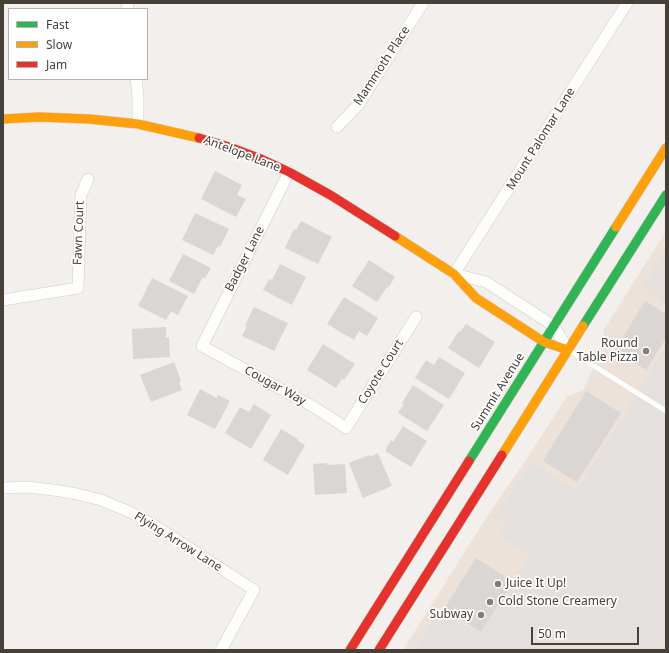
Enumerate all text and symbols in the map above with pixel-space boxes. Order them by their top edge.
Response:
legend [8,8,148,80]
text: Fast [46,16,69,33]
street label: Mammoth Place [351,24,413,108]
text: Slow [46,36,72,53]
text: Jam [46,56,67,73]
street label: Mount Palomar Lane [504,85,578,193]
street label: Antelope Lane [202,133,282,175]
street label: Fawn Court [71,201,87,265]
street label: Badger Lane [222,224,268,294]
street label: Coyote Court [355,337,407,407]
place label: Round Table Pizza [577,337,638,365]
marker: Round Table Pizza [641,346,651,356]
street label: Summit Avenue [468,350,528,434]
street label: Cougar Way [242,363,308,409]
street label: Flying Arrow Lane [132,509,224,575]
place label: Juice It Up! [506,577,566,591]
marker: Juice It Up! [493,579,503,589]
place label: Cold Stone Creamery [498,595,617,609]
marker: Cold Stone Creamery [485,597,495,607]
place label: Subway [430,608,473,622]
marker: Subway [476,610,486,620]
scale bar [533,619,641,645]
text: 50 m [538,625,566,642]

